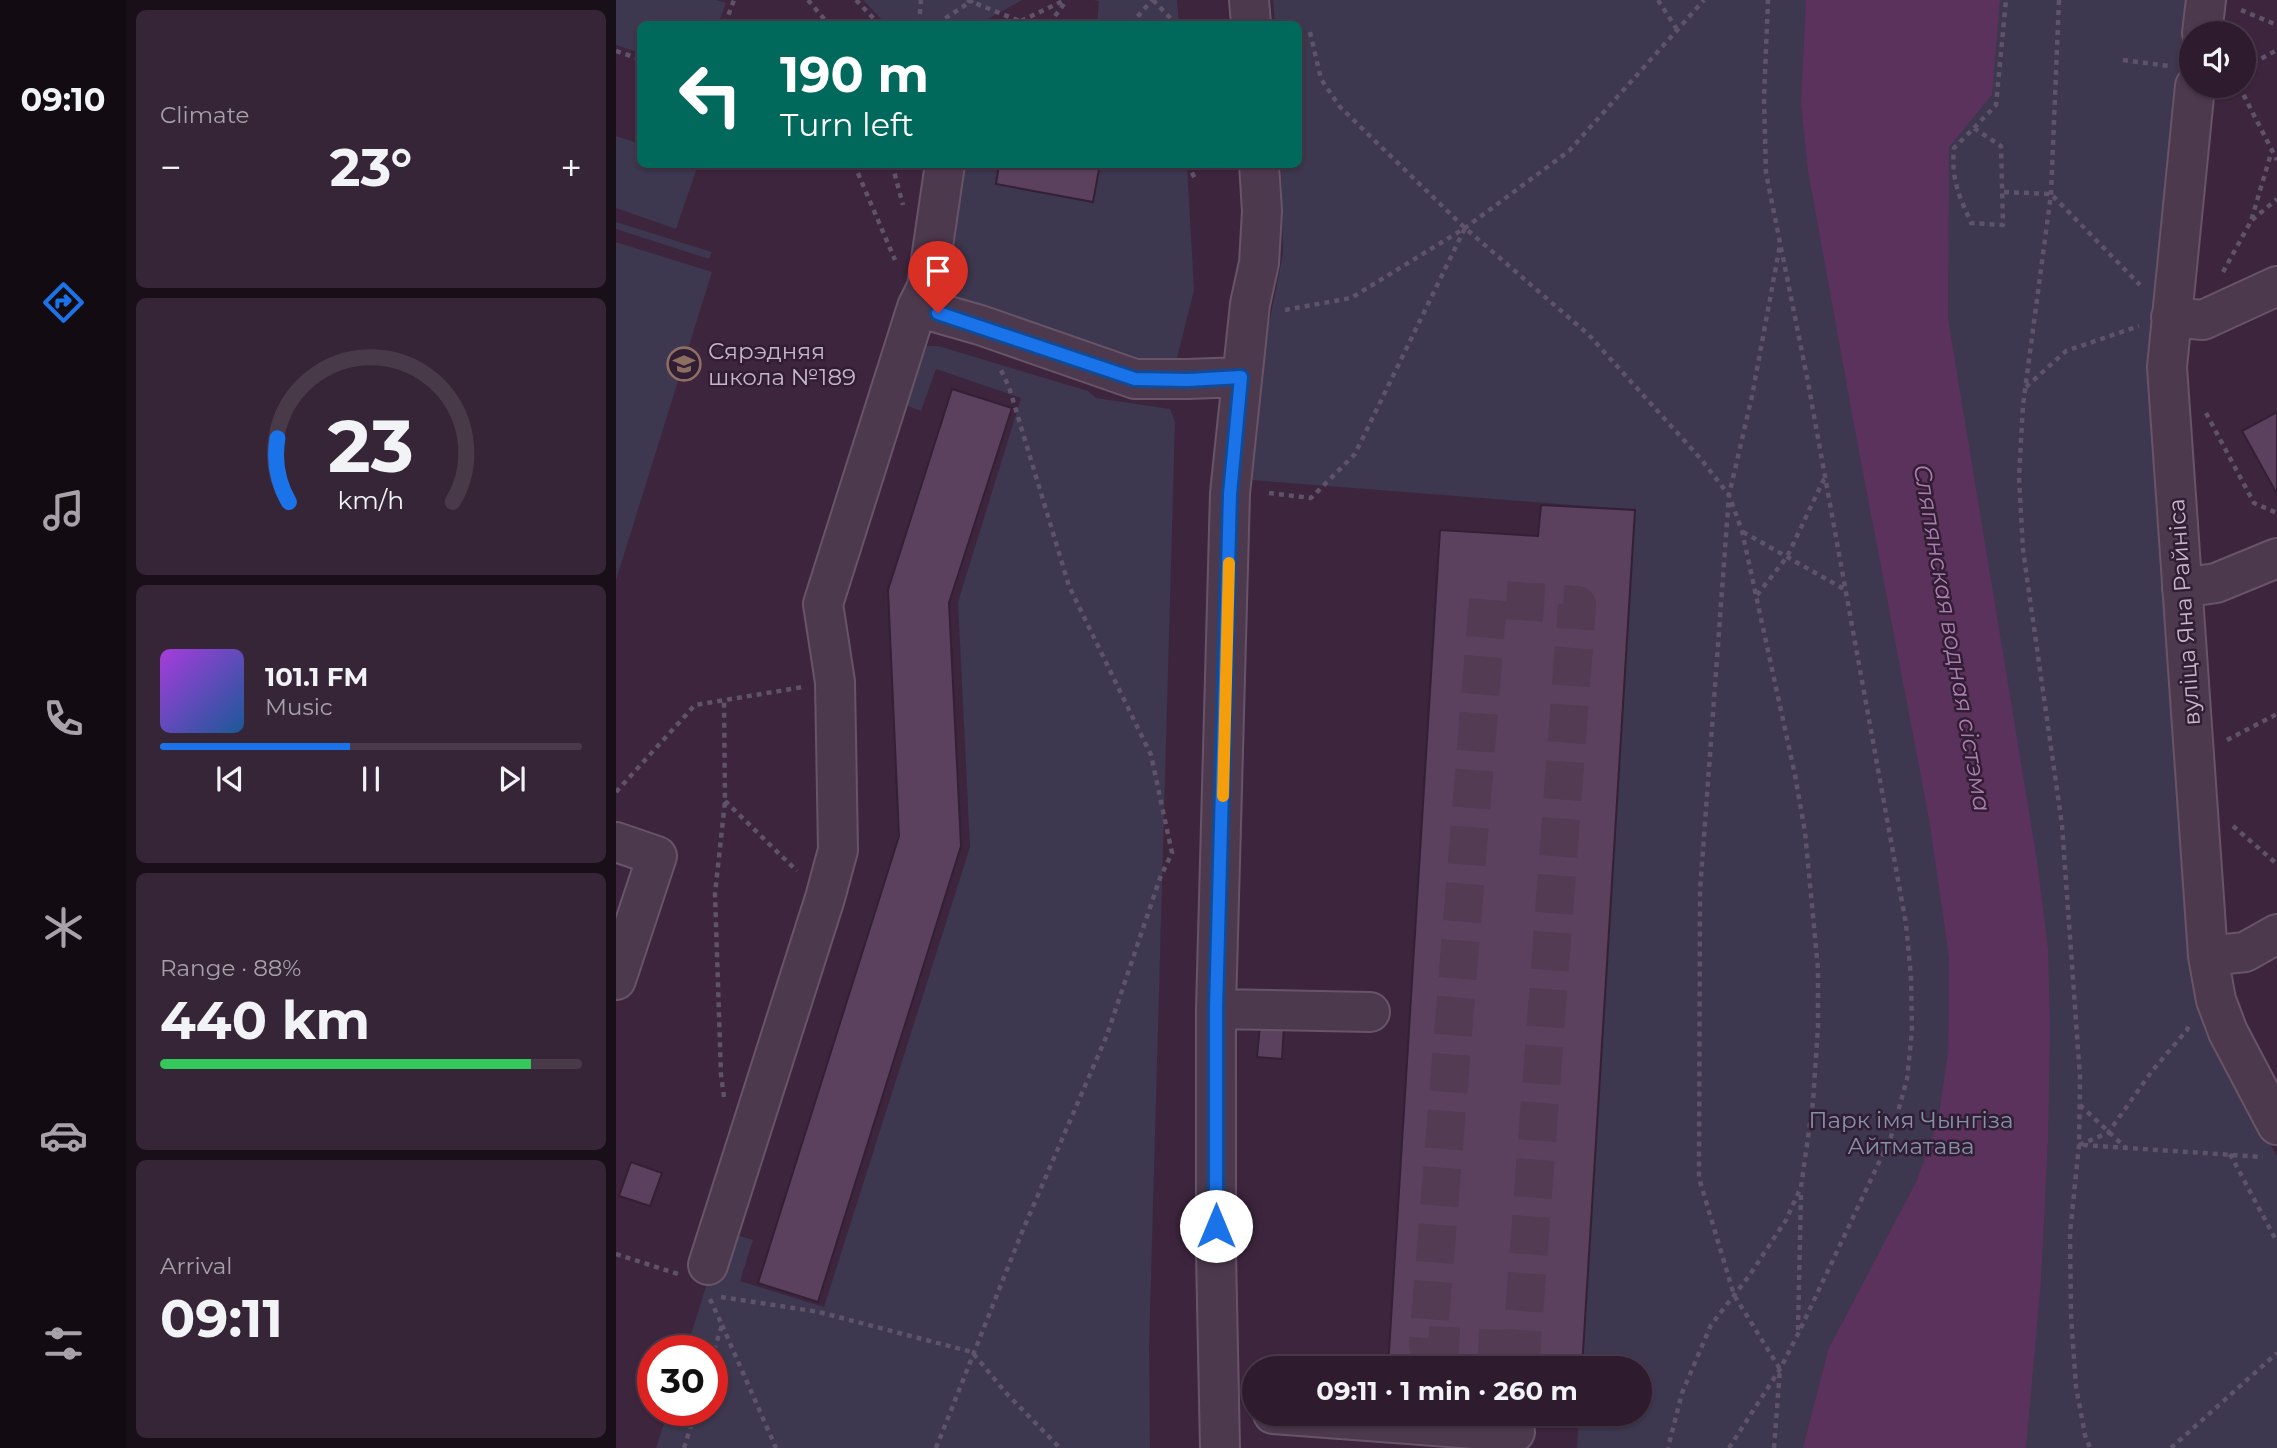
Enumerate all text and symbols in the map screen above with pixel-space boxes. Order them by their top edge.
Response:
map controls [2179,21,2256,98]
button: sound [2179,21,2256,98]
text: 190 m [780,45,929,104]
icon: left [665,49,756,140]
text: 09:10 [21,80,105,119]
text: Climate [160,101,249,129]
text: Turn left [780,105,914,144]
text: 23° [330,136,412,199]
text: − [160,144,182,191]
text: + [560,144,582,191]
pin [908,241,968,313]
icon: arrive [919,252,957,290]
icon: directions [39,278,88,327]
place label: Сярэдняя школа №189 [708,337,856,391]
school or university icon: Сярэдняя школа №189 [665,345,703,383]
text: 23 [328,403,414,491]
water label: Сляпянская водная сістэма [1908,462,1997,814]
text: km/h [338,485,404,515]
icon: music [39,486,88,535]
street label: вуліца Яна Райніса [2162,498,2206,726]
text: 101.1 FM [265,661,368,693]
text: Music [265,693,333,721]
icon: phone [39,694,88,743]
icon: previous [211,760,249,798]
icon: pause [352,760,390,798]
icon: next [493,760,531,798]
icon: climate [39,903,88,952]
text: Range · 88% [160,954,301,982]
text: 440 km [160,989,370,1052]
park label: Парк імя Чынгіза Айтматава [1809,1106,2013,1160]
icon: car [39,1111,88,1160]
position arrow [1179,1189,1253,1263]
text: Arrival [160,1252,233,1280]
text: 09:11 [160,1287,283,1350]
icon: filters [39,1319,88,1368]
speed limit sign: 30 [637,1335,728,1426]
text: 09:11 · 1 min · 260 m [1316,1375,1578,1407]

